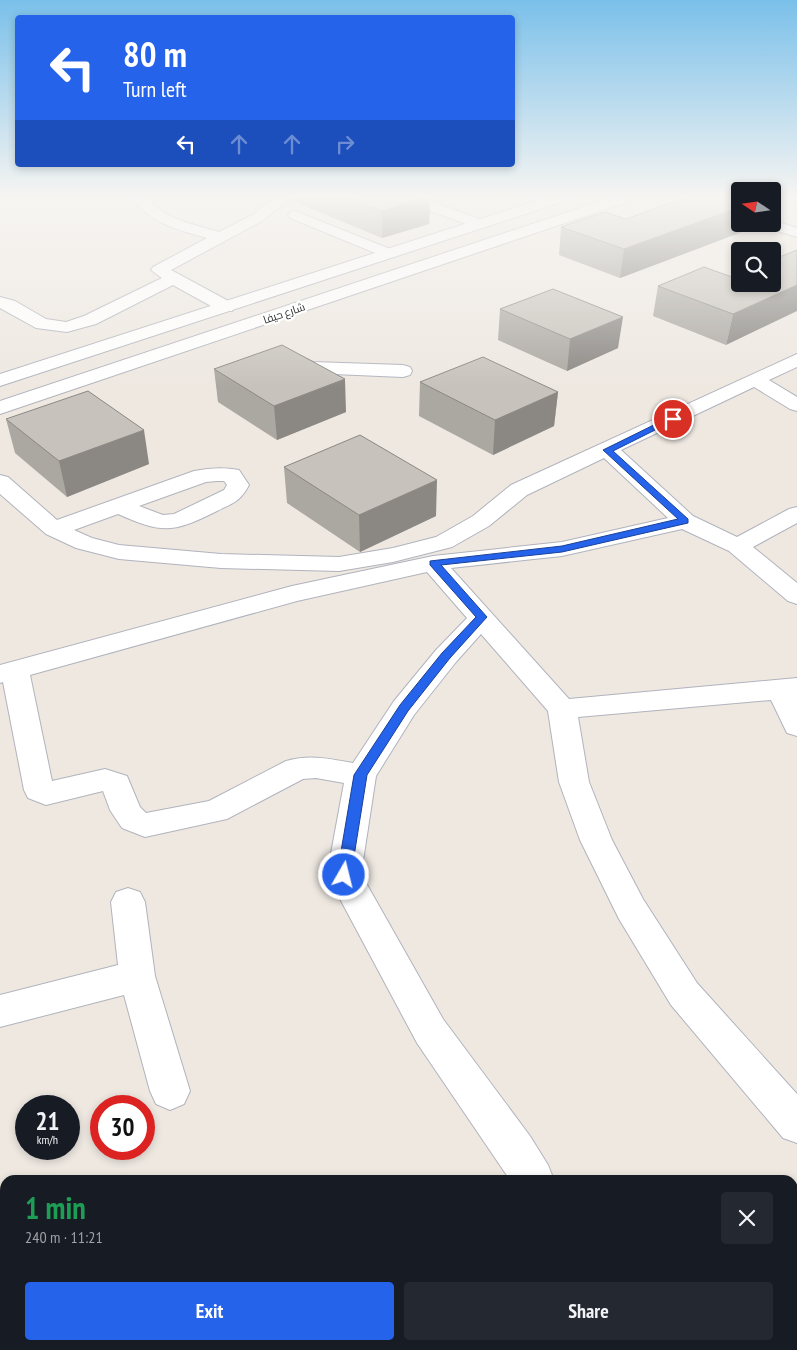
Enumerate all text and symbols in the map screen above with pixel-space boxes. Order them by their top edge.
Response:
text: 80 m [123,31,187,77]
icon: left [40,35,105,100]
text: Turn left [123,75,187,103]
icon: left [172,130,200,158]
icon: ahead [225,130,253,158]
icon: ahead [278,130,306,158]
icon: right [331,130,359,158]
north arrow [731,182,781,232]
map controls [731,182,781,292]
button: search [731,242,781,292]
street label: شارع حيفا [261,299,307,328]
pin [652,398,694,440]
icon: arrive [659,405,687,433]
position arrow [317,848,369,900]
speed limit sign: 30 [90,1095,155,1160]
text: 21 [36,1105,59,1137]
text: km/h [37,1132,58,1147]
text: 1 min [25,1188,86,1227]
button: close [721,1192,773,1244]
text: 240 m · 11:21 [25,1227,103,1247]
button: Exit [25,1282,394,1340]
button: Share [404,1282,773,1340]

